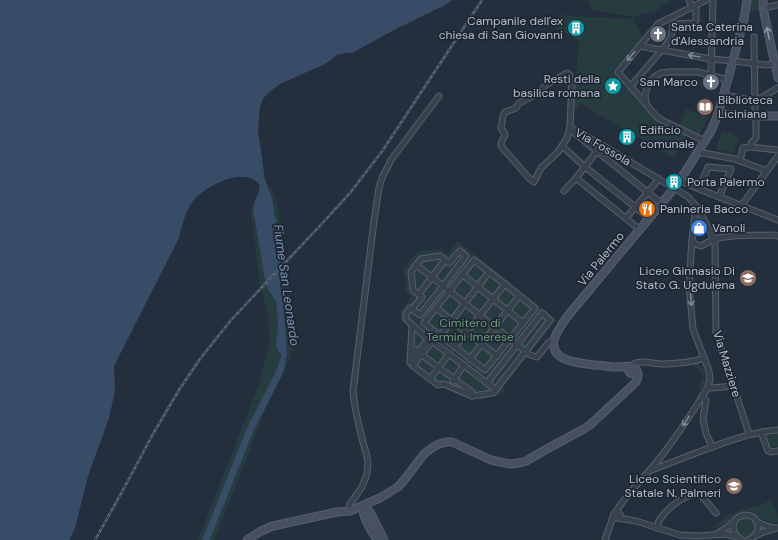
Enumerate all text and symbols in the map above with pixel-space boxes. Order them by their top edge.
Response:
place label: Campanile dell'ex chiesa di San Giovanni [439,13,563,43]
building icon: Campanile dell'ex chiesa di San Giovanni [566,18,586,38]
place label: Santa Caterina d'Alessandria [671,19,753,49]
church icon: Santa Caterina d'Alessandria [648,24,668,44]
one-way arrow [764,27,772,40]
one-way arrow [627,50,636,61]
one-way arrow [688,52,701,60]
place label: Resti della basilica romana [513,71,600,101]
church icon: San Marco [701,72,721,92]
place label: San Marco [640,74,698,90]
place icon: Resti della basilica romana [603,76,623,96]
place label: Biblioteca Liciniana [718,92,773,122]
library icon: Biblioteca Liciniana [695,97,715,117]
place label: Edificio comunale [640,122,695,152]
street label: Via Fossola [572,125,634,169]
building icon: Edificio comunale [617,127,637,147]
building icon: Porta Palermo [664,172,684,192]
place label: Porta Palermo [687,174,765,190]
restaurant icon: Panineria Bacco [637,199,657,219]
place label: Panineria Bacco [660,201,748,217]
shop icon: Vanoli [689,218,709,238]
place label: Vanoli [712,220,746,236]
water label: Fiume San Leonardo [270,223,304,347]
street label: Via Palermo [574,228,628,290]
place label: Liceo Ginnasio Di Stato G. Ugdulena [636,263,735,293]
school or university icon: Liceo Ginnasio Di Stato G. Ugdulena [738,268,758,288]
one-way arrow [687,293,694,306]
park label: Cimitero di Termini Imerese [426,315,514,345]
street label: Via Mazziere [709,329,745,399]
one-way arrow [682,415,690,426]
place label: Liceo Scientifico Statale N. Palmeri [624,471,721,501]
school or university icon: Liceo Scientifico Statale N. Palmeri [724,476,744,496]

